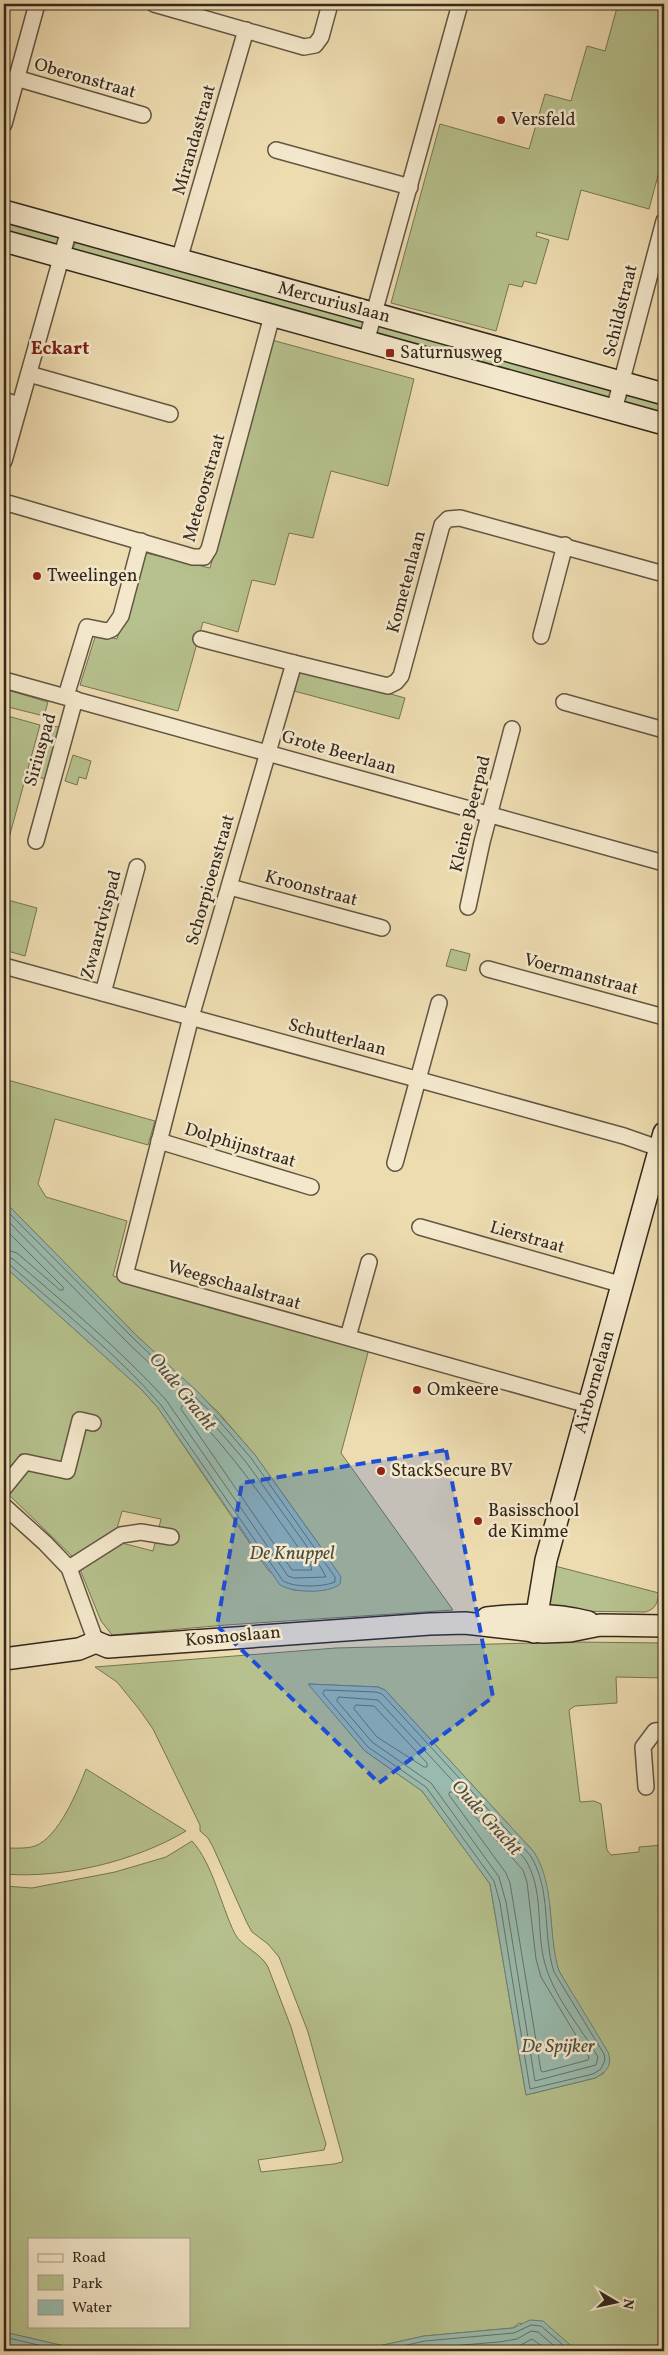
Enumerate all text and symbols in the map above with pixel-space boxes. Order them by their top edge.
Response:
street label: Oberonstraat [31,53,139,105]
street label: Mirandastraat [167,82,223,198]
place label: Versfeld [511,108,576,133]
marker: Versfeld [495,114,507,126]
street label: Schildstraat [597,262,645,360]
street label: Mercuriuslaan [275,276,393,330]
district label: Eckart [31,336,89,362]
place label: Saturnusweg [400,341,502,366]
marker: Saturnusweg [384,347,396,359]
street label: Meteoorstraat [178,431,232,545]
street label: Kometenlaan [381,528,433,636]
place label: Tweelingen [47,564,138,589]
marker: Tweelingen [31,570,43,582]
street label: Siriuspad [19,710,63,790]
street label: Grote Beerlaan [279,725,400,781]
street label: Kleine Beerpad [444,753,498,875]
street label: Schorpioenstraat [180,811,242,949]
street label: Kroonstraat [262,865,360,913]
street label: Zwaardvispad [75,868,129,982]
street label: Voermanstraat [521,948,641,1002]
street label: Schutterlaan [285,1013,389,1063]
street label: Dolphijnstraat [181,1117,299,1175]
street label: Lierstraat [486,1215,568,1261]
street label: Weegschaalstraat [164,1255,304,1317]
street label: Airbornelaan [568,1327,622,1436]
water label: Oude Gracht [142,1347,222,1437]
place label: Omkeere [427,1378,499,1403]
marker: Omkeere [411,1384,423,1396]
place label: StackSecure BV [391,1459,513,1484]
marker: StackSecure BV [375,1465,387,1477]
place label: Basisschool de Kimme [488,1499,579,1545]
marker: Basisschool de Kimme [472,1515,484,1527]
water label: De Knuppel [249,1541,335,1567]
street label: Kosmoslaan [184,1620,282,1654]
water label: Oude Gracht [445,1774,528,1862]
water label: De Spijker [521,2034,596,2060]
legend [28,2238,190,2328]
text: Road [72,2248,106,2269]
text: Park [72,2274,103,2295]
north arrow [590,2278,640,2328]
text: N [617,2297,638,2310]
text: Water [72,2298,112,2319]

